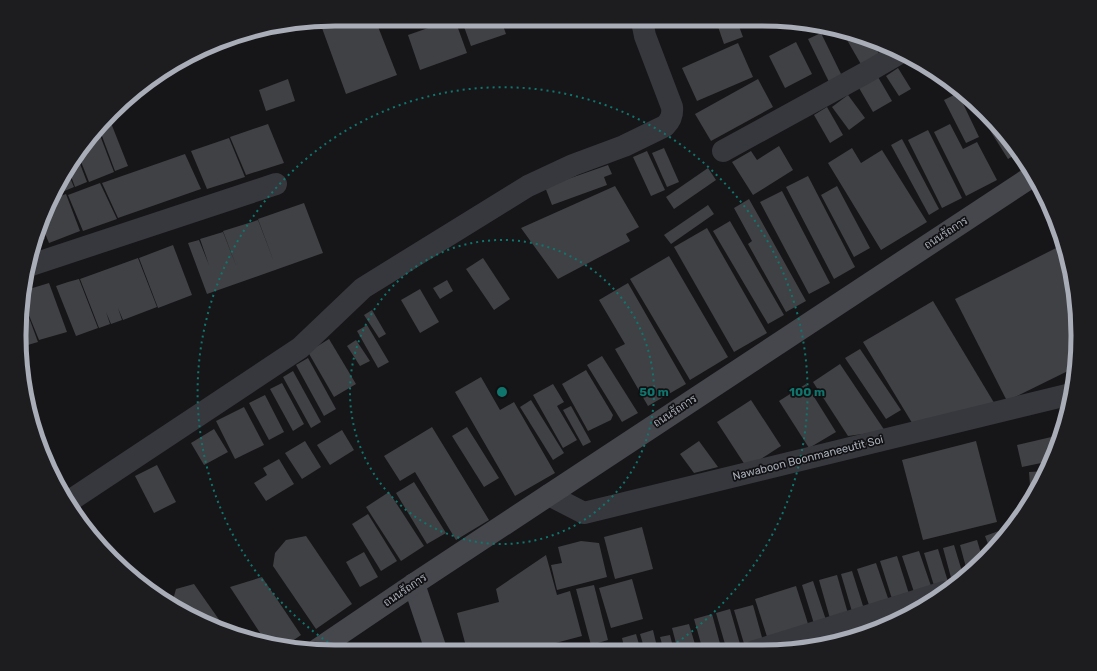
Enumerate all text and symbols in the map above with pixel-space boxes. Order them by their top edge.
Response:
street label: ถนนรัถการ [921,213,970,252]
centre of rings [495,385,509,399]
text: 50 m [639,385,669,399]
text: 100 m [789,385,825,399]
street label: ถนนรัถการ [650,391,699,430]
street label: Nawaboon Boonmaneeutit Soi [731,433,885,483]
street label: ถนนรัถการ [380,570,429,609]

